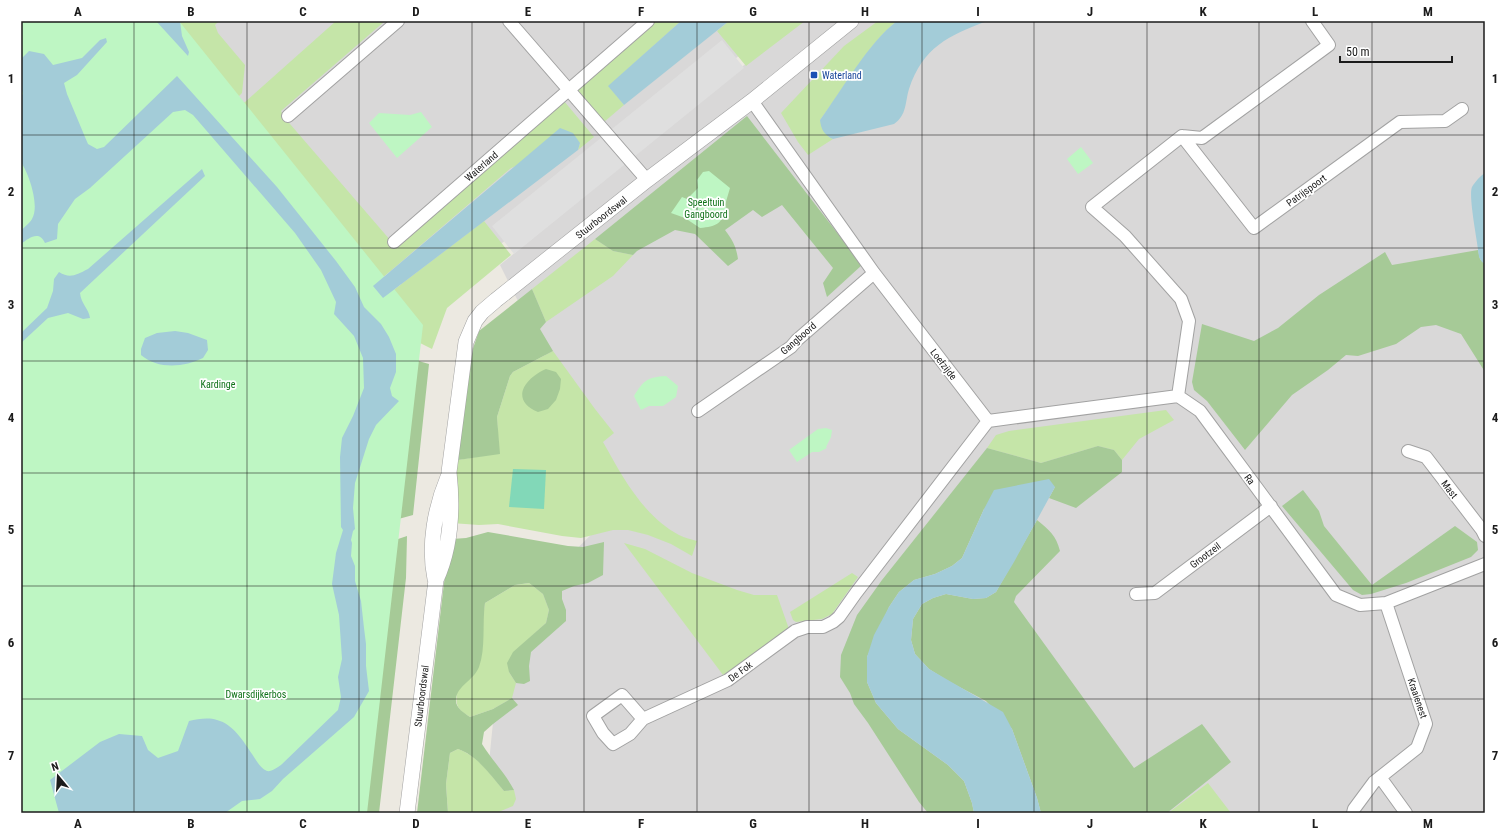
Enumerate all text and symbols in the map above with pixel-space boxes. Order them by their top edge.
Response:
text: A [74,4,82,19]
text: B [187,4,195,19]
text: C [299,4,307,19]
text: D [412,4,420,19]
text: E [525,4,532,19]
text: F [638,4,644,19]
text: G [749,4,757,19]
text: H [861,4,869,19]
text: I [976,4,980,19]
text: J [1087,4,1093,19]
text: K [1199,4,1207,19]
text: L [1312,4,1318,19]
text: M [1423,4,1433,19]
scale bar [1340,38,1452,64]
text: 50 m [1346,45,1370,59]
marker: Waterland [809,70,819,80]
place label: Waterland [822,70,862,81]
text: 1 [8,71,14,86]
text: 1 [1492,71,1498,86]
street label: Waterland [463,149,500,184]
street label: Patrijspoort [1284,172,1328,209]
text: 2 [8,184,15,199]
text: 2 [1492,184,1499,199]
street label: Stuurboordswal [574,194,629,241]
park label: Speeltuin Gangboord [684,197,728,220]
text: 3 [8,297,14,312]
text: 3 [1492,297,1498,312]
street label: Gangboord [778,320,818,357]
street label: Loefzijde [928,347,959,382]
park label: Kardinge [201,379,236,390]
text: 4 [8,410,15,425]
text: 4 [1492,410,1499,425]
street label: Ra [1242,472,1257,487]
street label: Mast [1439,478,1460,501]
text: 5 [8,522,15,537]
text: 5 [1492,522,1499,537]
street label: Grootzeil [1188,540,1223,570]
text: 6 [8,635,15,650]
text: 6 [1492,635,1499,650]
street label: De Fok [726,659,755,684]
street label: Stuurboordswal [412,665,431,727]
street label: Kraaienest [1406,677,1430,720]
park label: Dwarsdijkerbos [226,689,287,700]
text: 7 [8,748,15,763]
text: 7 [1492,748,1499,763]
north arrow [38,756,78,796]
text: N [50,760,61,774]
text: A [74,816,82,831]
text: B [187,816,195,831]
text: C [299,816,307,831]
text: D [412,816,420,831]
text: E [525,816,532,831]
text: F [638,816,644,831]
text: G [749,816,757,831]
text: H [861,816,869,831]
text: I [976,816,980,831]
text: J [1087,816,1093,831]
text: K [1199,816,1207,831]
text: L [1312,816,1318,831]
text: M [1423,816,1433,831]

